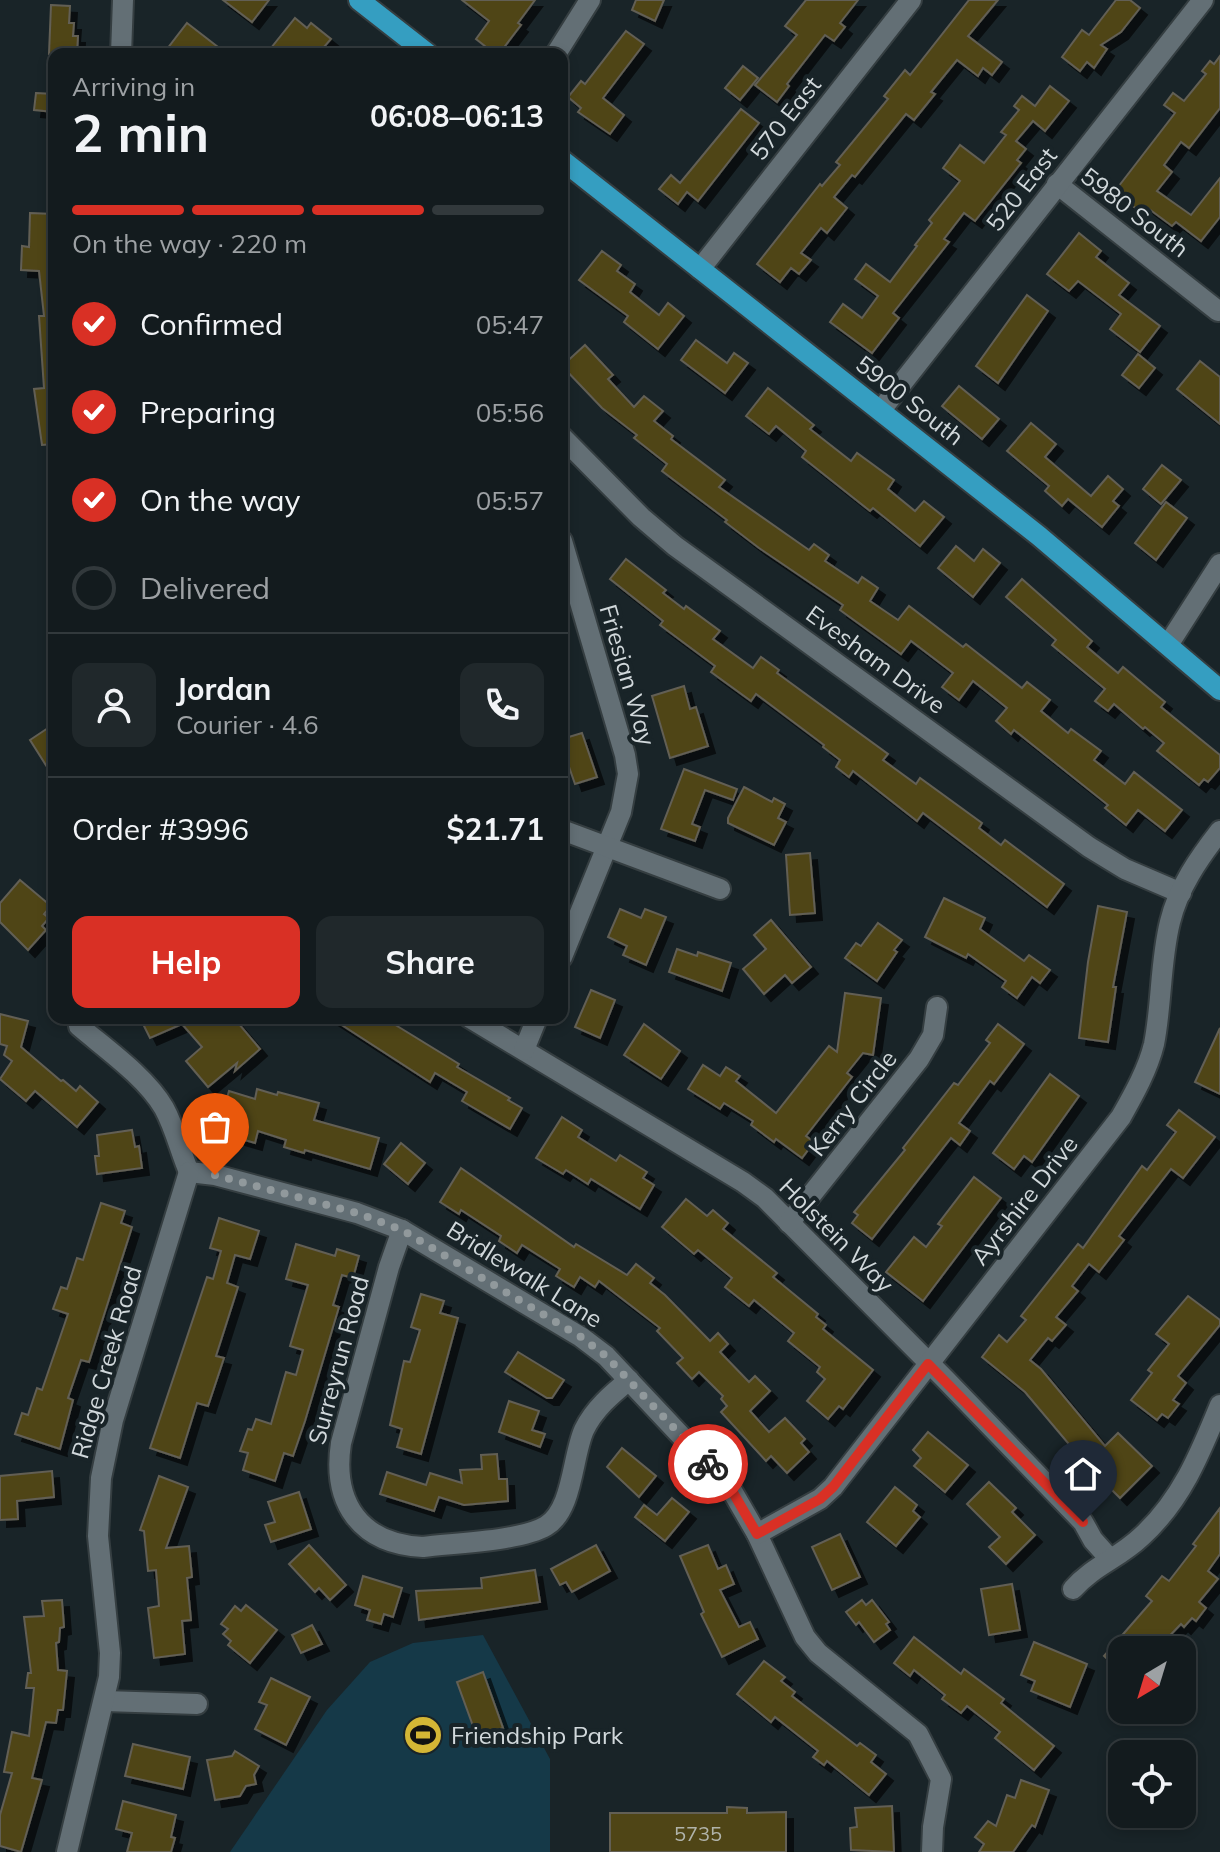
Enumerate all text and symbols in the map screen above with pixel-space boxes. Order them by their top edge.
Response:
text: Arriving in [72,70,195,103]
street label: 570 East [743,70,827,166]
text: 06:08–06:13 [370,97,544,135]
text: 2 min [72,100,209,165]
street label: 520 East [979,141,1063,237]
street label: 5980 South [1075,161,1195,263]
text: On the way · 220 m [72,227,307,260]
icon: check [72,302,116,346]
text: Confirmed [140,305,283,343]
text: 05:47 [476,308,544,341]
street label: 5900 South [850,349,970,451]
icon: check [72,390,116,434]
text: Preparing [140,393,276,431]
text: 05:56 [476,396,544,429]
icon: check [72,478,116,522]
text: On the way [140,481,300,519]
text: 05:57 [476,484,544,517]
text: Delivered [140,569,270,607]
street label: Evesham Drive [800,598,952,720]
street label: Friesian Way [594,601,663,749]
button: person [72,663,156,747]
button: phone [460,663,544,747]
text: Jordan [176,670,271,708]
text: Courier · 4.6 [176,708,319,741]
text: Order #3996 [72,810,249,848]
text: $21.71 [447,810,544,848]
button: Help [72,916,300,1008]
button: Share [316,916,544,1008]
street label: Kerry Circle [801,1044,903,1162]
pin [181,1093,249,1175]
icon: bag [193,1105,237,1149]
street label: Ayrshire Drive [964,1129,1084,1271]
street label: Holstein Way [774,1172,901,1299]
street label: Bridlewalk Lane [442,1214,608,1334]
street label: Ridge Creek Road [64,1262,148,1462]
street label: Surreyrun Road [301,1272,375,1448]
courier [668,1424,748,1504]
pin [1049,1440,1117,1522]
icon: bike [686,1442,730,1486]
icon: home [1061,1452,1105,1496]
north arrow [1108,1636,1196,1724]
map controls [1108,1636,1196,1828]
sports icon: Friendship Park [402,1714,444,1756]
place label: Friendship Park [451,1720,624,1750]
button: locate [1108,1740,1196,1828]
house number: 5735 [674,1821,722,1846]

